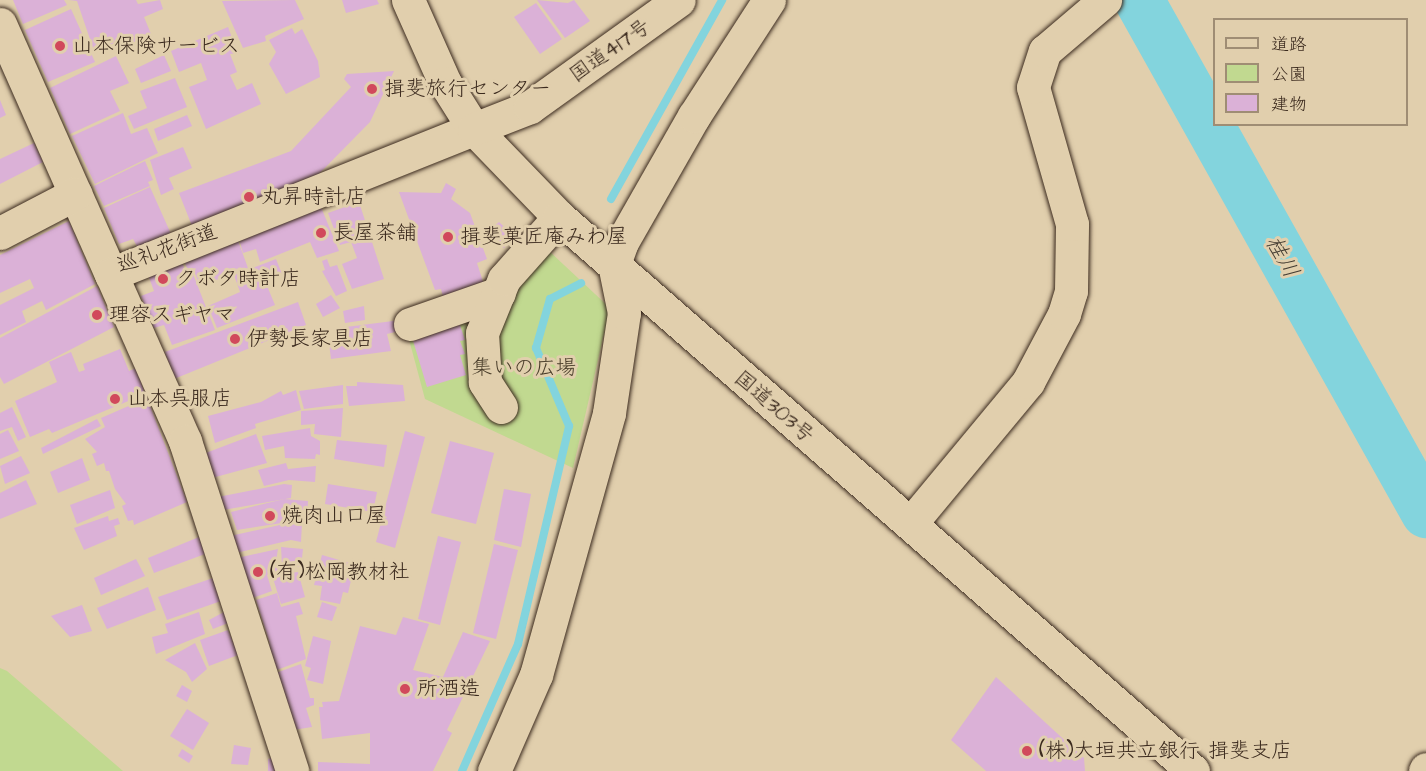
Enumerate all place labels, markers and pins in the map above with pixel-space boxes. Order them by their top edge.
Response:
place label: 山本保険サービス [72,33,240,59]
marker: 山本保険サービス [53,39,67,53]
place label: 揖斐旅行センター [384,76,552,102]
marker: 揖斐旅行センター [365,82,379,96]
place label: 丸昇時計店 [261,184,366,210]
marker: 丸昇時計店 [242,190,256,204]
place label: 長屋茶舗 [333,220,417,246]
place label: 揖斐菓匠庵みわ屋 [460,224,628,250]
marker: 長屋茶舗 [314,226,328,240]
marker: 揖斐菓匠庵みわ屋 [441,230,455,244]
place label: クボタ時計店 [175,266,301,292]
marker: クボタ時計店 [156,272,170,286]
place label: 理容スギヤマ [109,302,235,328]
marker: 理容スギヤマ [90,308,104,322]
place label: 伊勢長家具店 [247,326,373,352]
marker: 伊勢長家具店 [228,332,242,346]
place label: 山本呉服店 [127,386,232,412]
marker: 山本呉服店 [108,392,122,406]
place label: 焼肉山口屋 [282,503,387,529]
marker: 焼肉山口屋 [263,509,277,523]
place label: (有)松岡教材社 [270,559,410,585]
marker: (有)松岡教材社 [251,565,265,579]
place label: 所酒造 [417,676,480,702]
marker: 所酒造 [398,682,412,696]
place label: (株)大垣共立銀行 揖斐支店 [1039,738,1292,764]
marker: (株)大垣共立銀行 揖斐支店 [1020,744,1034,758]

